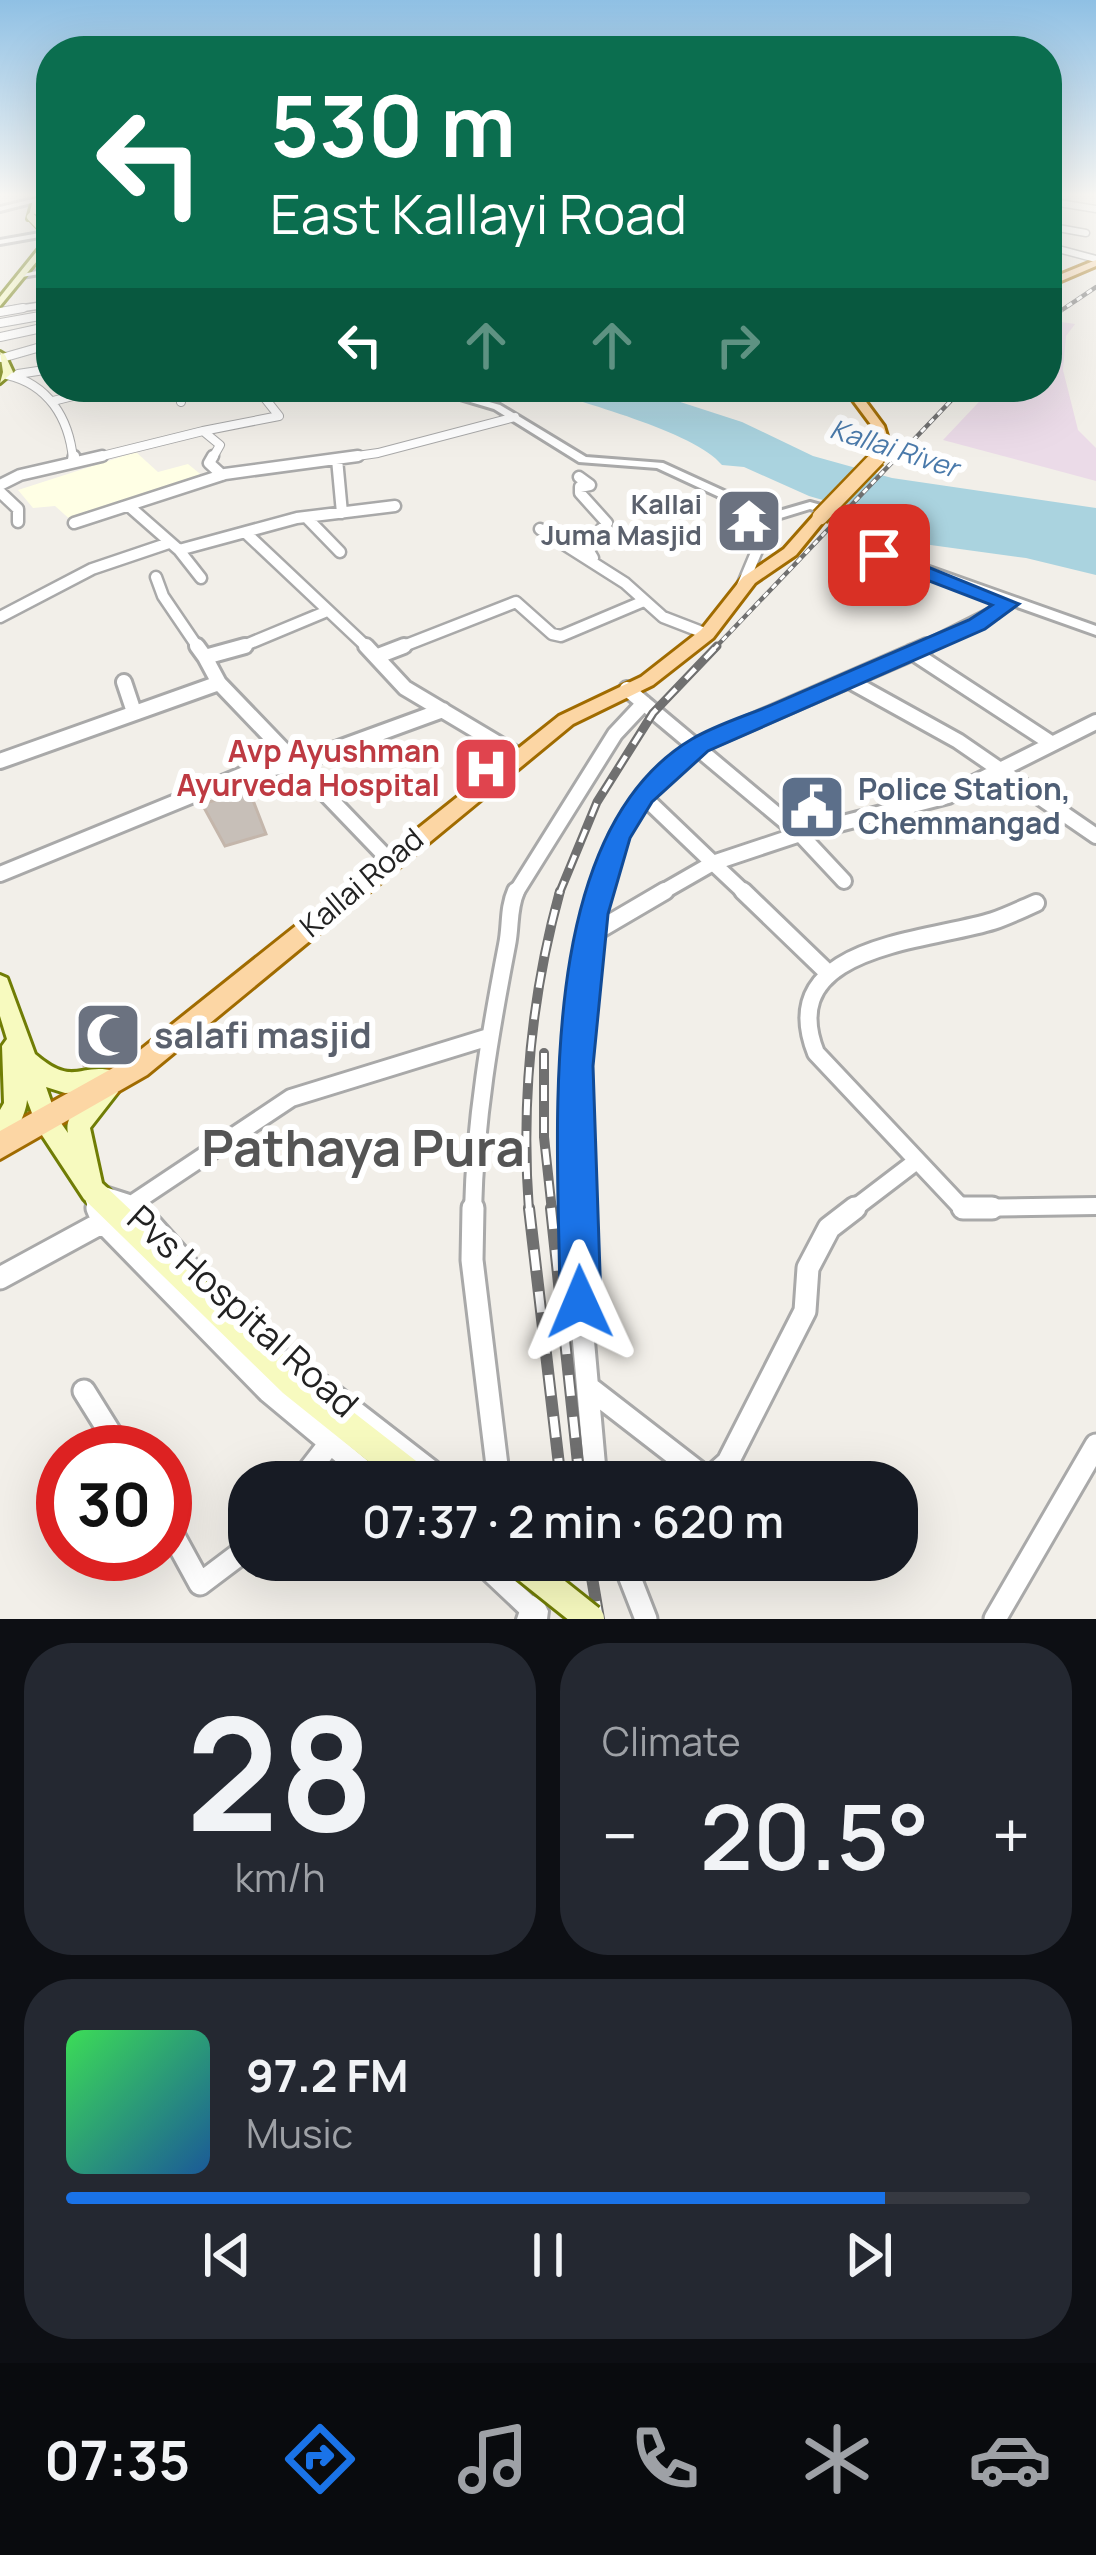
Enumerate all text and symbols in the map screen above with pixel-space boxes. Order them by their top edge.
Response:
text: 530 m [270,67,516,182]
icon: left [72,84,228,240]
text: East Kallayi Road [270,176,687,250]
icon: left [327,312,393,378]
icon: ahead [453,312,519,378]
icon: ahead [579,312,645,378]
icon: right [705,312,771,378]
water label: Kallai River [826,410,966,487]
place label: Kallai Juma Masjid [541,485,702,553]
temple icon: Kallai Juma Masjid [714,486,784,556]
pin [828,504,930,606]
icon: arrive [846,522,912,588]
place label: Avp Ayushman Ayurveda Hospital [176,730,440,805]
hospital icon: Avp Ayushman Ayurveda Hospital [451,734,521,804]
place label: Police Station, Chemmangad [858,768,1071,843]
public building icon: Police Station, Chemmangad [777,772,847,842]
street label: Kallai Road [291,818,431,946]
mosque icon: salafi masjid [73,1000,143,1070]
place label: salafi masjid [154,1010,372,1059]
district label: Pathaya Pura [201,1112,525,1181]
street label: Pvs Hospital Road [117,1194,369,1428]
position arrow [517,1239,643,1365]
speed limit sign: 30 [36,1425,192,1581]
text: 07:37 · 2 min · 620 m [362,1490,784,1552]
text: 28 [186,1665,374,1878]
text: Climate [602,1714,741,1768]
text: 20.5° [700,1774,930,1897]
text: − [602,1790,638,1880]
text: + [992,1790,1030,1880]
text: km/h [235,1850,325,1904]
text: 97.2 FM [246,2044,409,2106]
text: Music [246,2106,353,2160]
icon: previous [194,2222,260,2288]
icon: pause [515,2222,581,2288]
icon: next [836,2222,902,2288]
icon: directions [278,2417,362,2501]
icon: music [451,2417,535,2501]
icon: phone [623,2417,707,2501]
icon: climate [795,2417,879,2501]
icon: car [968,2417,1052,2501]
text: 07:35 [44,2422,190,2496]

